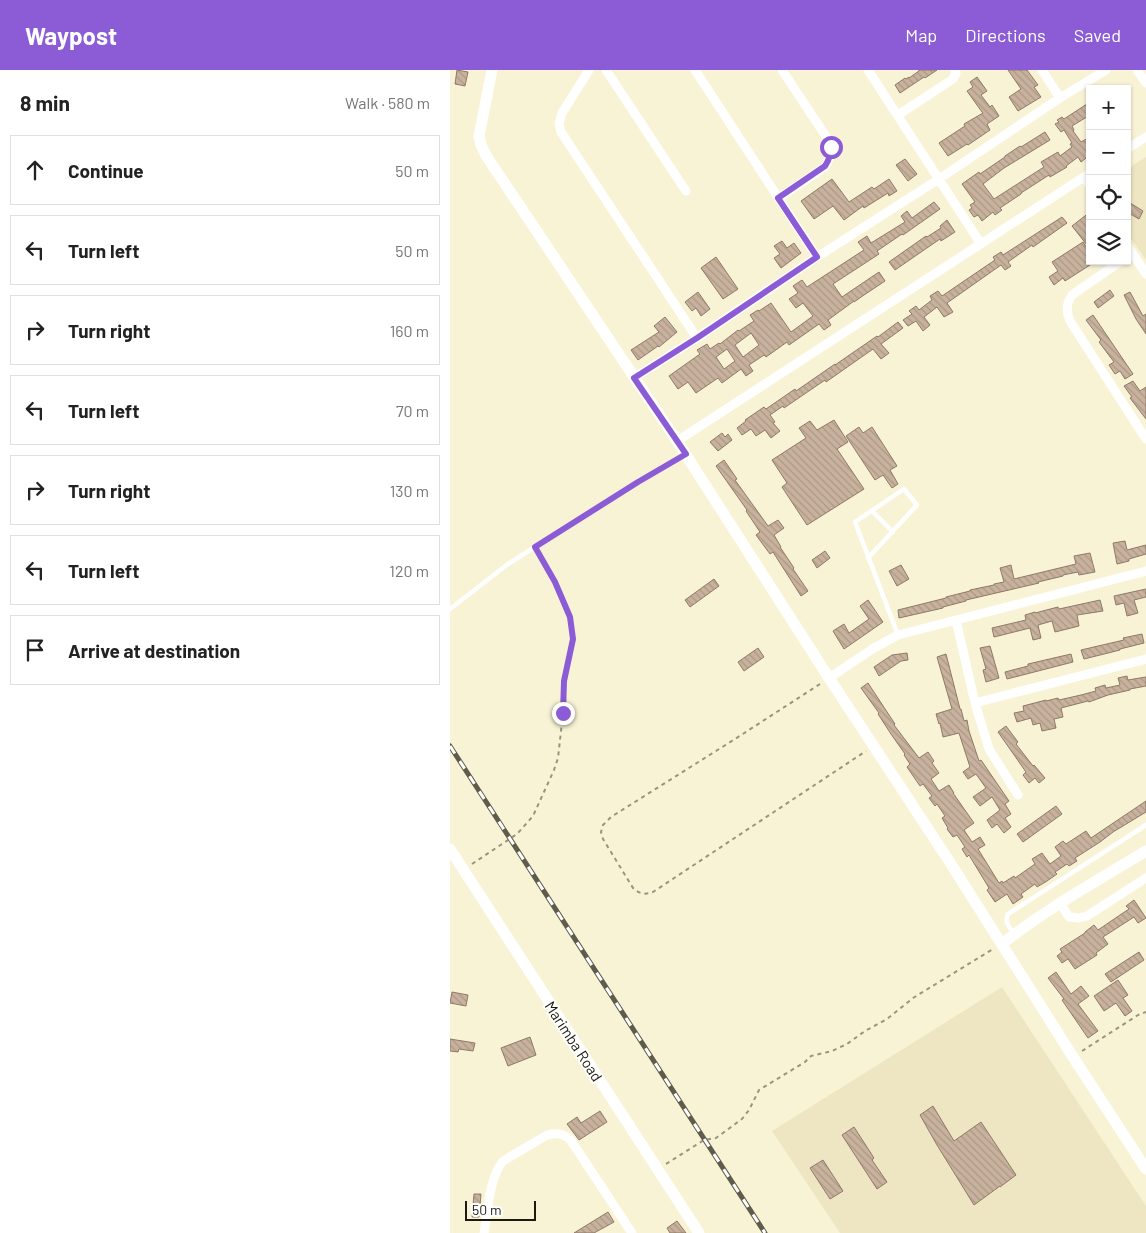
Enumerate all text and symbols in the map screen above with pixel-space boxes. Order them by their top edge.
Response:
text: Waypost [25,21,117,50]
text: Map [905,24,937,46]
text: Directions [965,24,1046,46]
text: Saved [1074,24,1121,46]
map controls [1086,85,1131,265]
button: + [1086,85,1131,130]
text: 8 min [20,90,70,115]
text: Walk · 580 m [345,93,430,112]
button: − [1086,130,1131,175]
route start [820,136,843,159]
icon: ahead [21,156,49,184]
text: Continue [68,159,144,182]
text: 50 m [395,161,429,180]
button: locate [1086,175,1131,220]
button: layers [1086,220,1131,265]
icon: left [21,236,49,264]
text: Turn left [68,239,139,262]
text: 50 m [395,241,429,260]
icon: right [21,316,49,344]
text: Turn right [68,319,150,342]
text: 160 m [390,321,429,340]
icon: left [21,396,49,424]
text: Turn left [68,399,139,422]
text: 70 m [396,401,429,420]
icon: right [21,476,49,504]
text: Turn right [68,479,150,502]
text: 130 m [390,481,429,500]
icon: left [21,556,49,584]
text: Turn left [68,559,139,582]
text: 120 m [389,561,429,580]
icon: arrive [21,636,49,664]
text: Arrive at destination [68,639,240,662]
route end [552,702,575,725]
street label: Marimba Road [541,997,607,1085]
scale bar [465,1198,536,1221]
text: 50 m [472,1201,501,1218]

